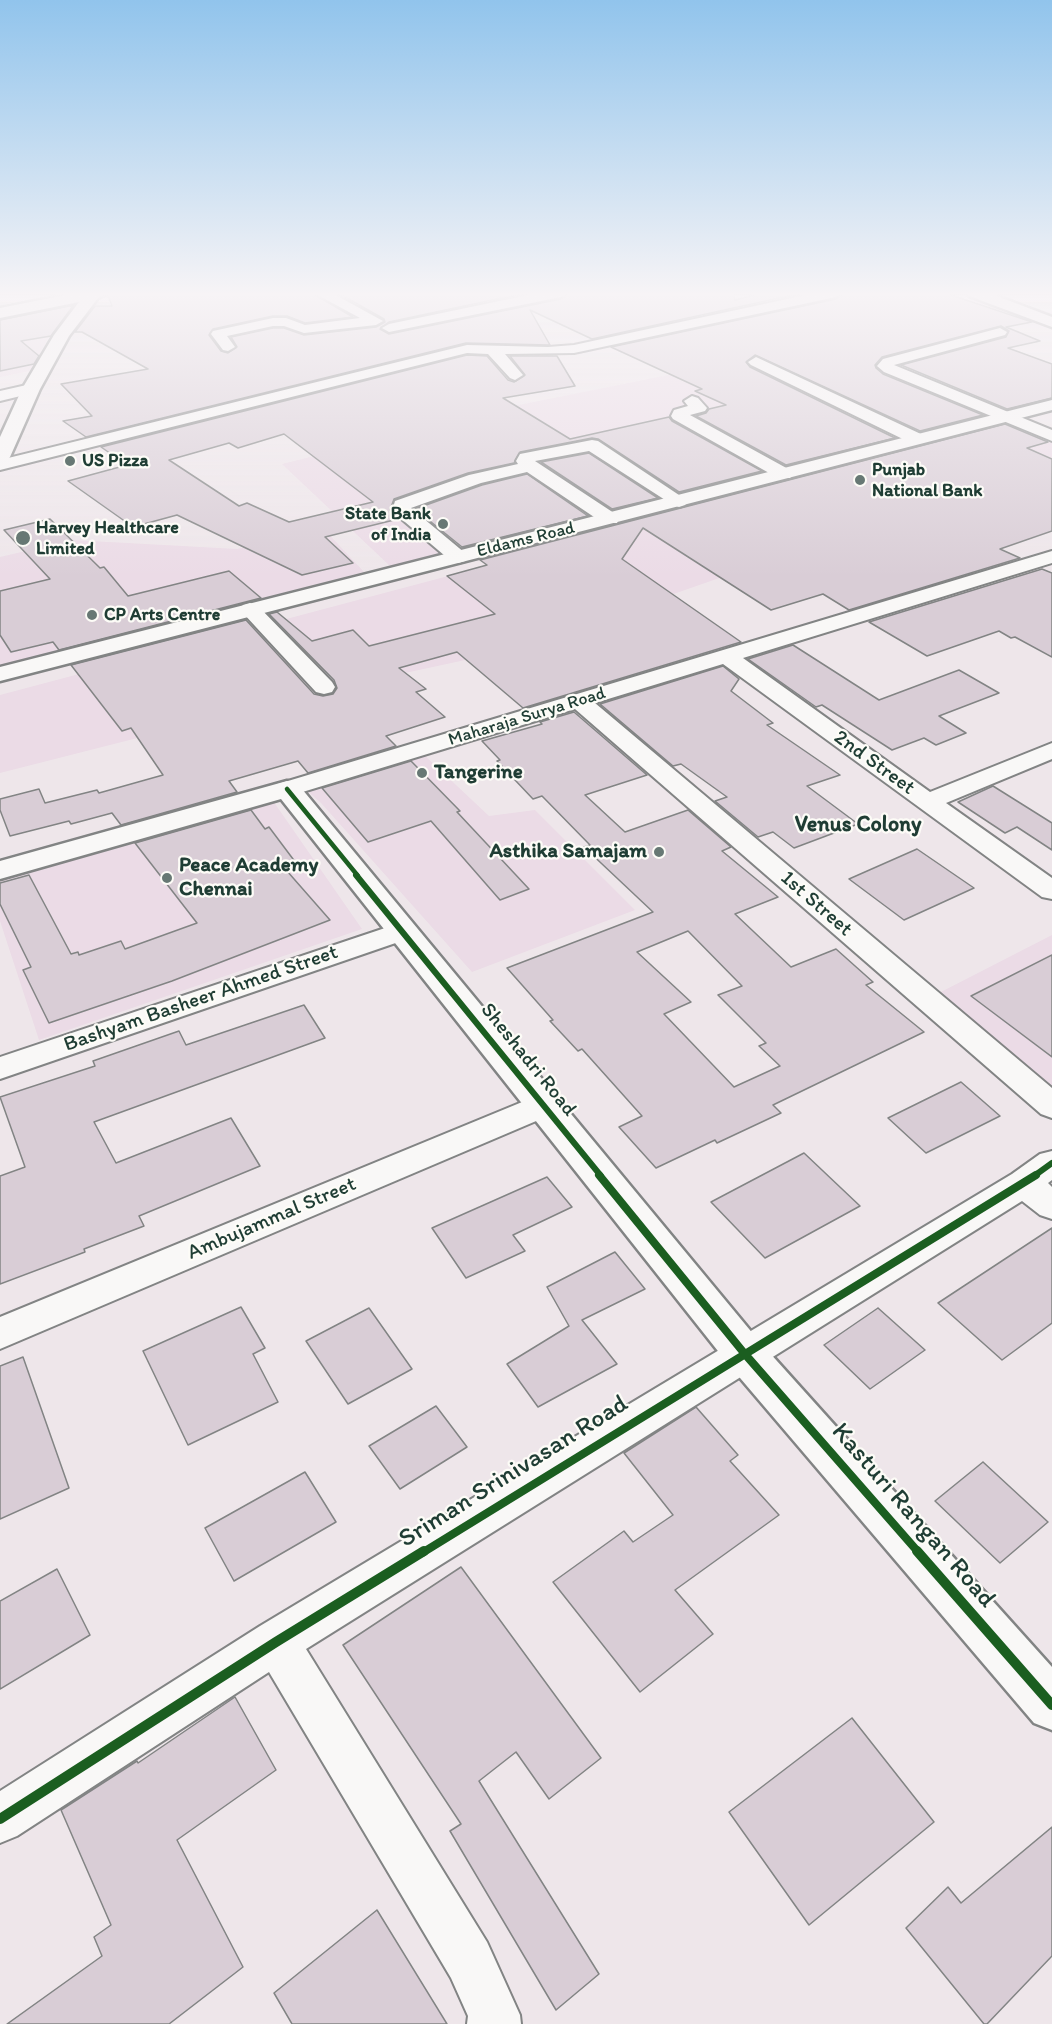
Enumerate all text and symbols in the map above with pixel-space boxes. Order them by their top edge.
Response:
place label: US Pizza [82,450,148,472]
marker: US Pizza [63,454,77,468]
place label: Punjab National Bank [872,459,982,502]
marker: Punjab National Bank [853,473,867,487]
place label: State Bank of India [345,503,431,546]
place label: Harvey Healthcare Limited [36,517,179,560]
marker: State Bank of India [436,517,450,531]
street label: Eldams Road [475,517,577,563]
marker: Harvey Healthcare Limited [14,529,32,547]
place label: CP Arts Centre [104,604,220,626]
marker: CP Arts Centre [85,608,99,622]
street label: Maharaja Surya Road [446,683,608,751]
street label: 2nd Street [828,725,920,801]
place label: Tangerine [434,760,523,786]
marker: Tangerine [415,766,429,780]
district label: Venus Colony [795,812,921,838]
place label: Asthika Samajam [489,839,647,865]
marker: Asthika Samajam [652,845,666,859]
place label: Peace Academy Chennai [179,853,318,903]
street label: 1st Street [775,866,857,942]
marker: Peace Academy Chennai [160,871,174,885]
street label: Bashyam Basheer Ahmed Street [61,940,341,1058]
street label: Sheshadri Road [475,998,581,1122]
street label: Ambujammal Street [184,1172,360,1266]
street label: Sriman Srinivasan Road [394,1389,634,1555]
street label: Kasturi Rangan Road [824,1417,1002,1615]

